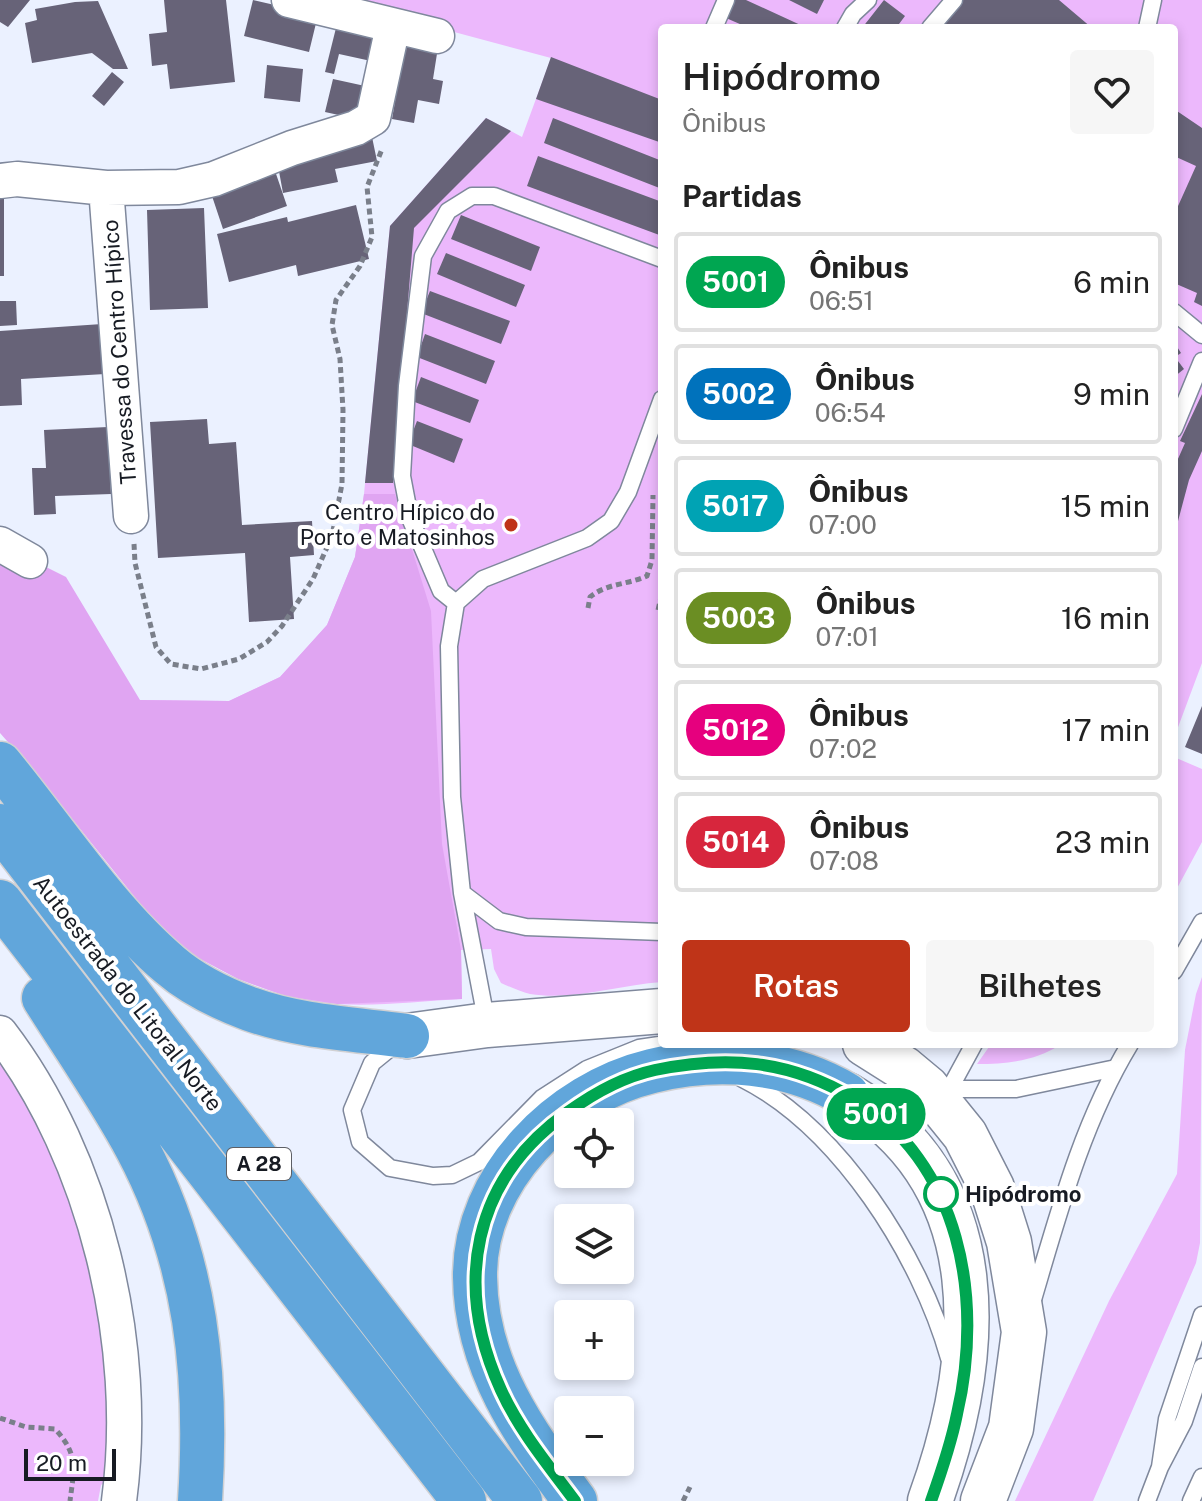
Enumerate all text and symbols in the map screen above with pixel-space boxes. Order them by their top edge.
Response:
button: heart [1070,50,1154,134]
text: Hipódromo [682,54,881,99]
text: Ônibus [682,107,766,138]
text: Partidas [682,178,802,214]
street label: Travessa do Centro Hípico [97,219,141,485]
text: Ônibus [809,249,909,285]
text: 6 min [1073,264,1150,300]
text: 5001 [702,265,769,298]
text: 06:51 [809,285,874,316]
text: Ônibus [815,361,915,397]
text: 9 min [1073,376,1150,412]
text: 5002 [702,377,775,410]
text: 06:54 [815,397,885,428]
text: Ônibus [808,473,909,509]
text: 15 min [1060,488,1150,524]
text: 5017 [702,489,768,522]
place label: Centro Hípico do Porto e Matosinhos [300,499,495,550]
text: 07:00 [808,509,877,540]
marker: Centro Hípico do Porto e Matosinhos [502,516,520,534]
text: Ônibus [815,585,916,621]
text: 16 min [1061,600,1150,636]
text: 5003 [702,601,775,634]
text: 07:01 [815,621,879,652]
text: Ônibus [809,697,909,733]
text: 17 min [1062,712,1150,748]
text: 5012 [702,713,769,746]
text: 07:02 [809,733,877,764]
text: Ônibus [809,809,909,845]
text: 23 min [1055,824,1150,860]
text: 5014 [702,825,769,858]
text: 07:08 [809,845,879,876]
street label: Autoestrada do Litoral Norte [28,870,228,1116]
button: Rotas [682,940,910,1032]
button: Bilhetes [926,940,1154,1032]
line badge: 5001 [820,1088,932,1140]
text: 5001 [843,1097,909,1130]
map controls [554,1108,634,1476]
button: locate [554,1108,634,1188]
road number: A 28 [227,1148,291,1180]
marker: Hipódromo [924,1177,958,1211]
place label: Hipódromo [965,1181,1081,1207]
button: layers [554,1204,634,1284]
button: + [554,1300,634,1380]
button: − [554,1396,634,1476]
scale bar [24,1445,116,1481]
text: 20 m [36,1450,87,1476]

